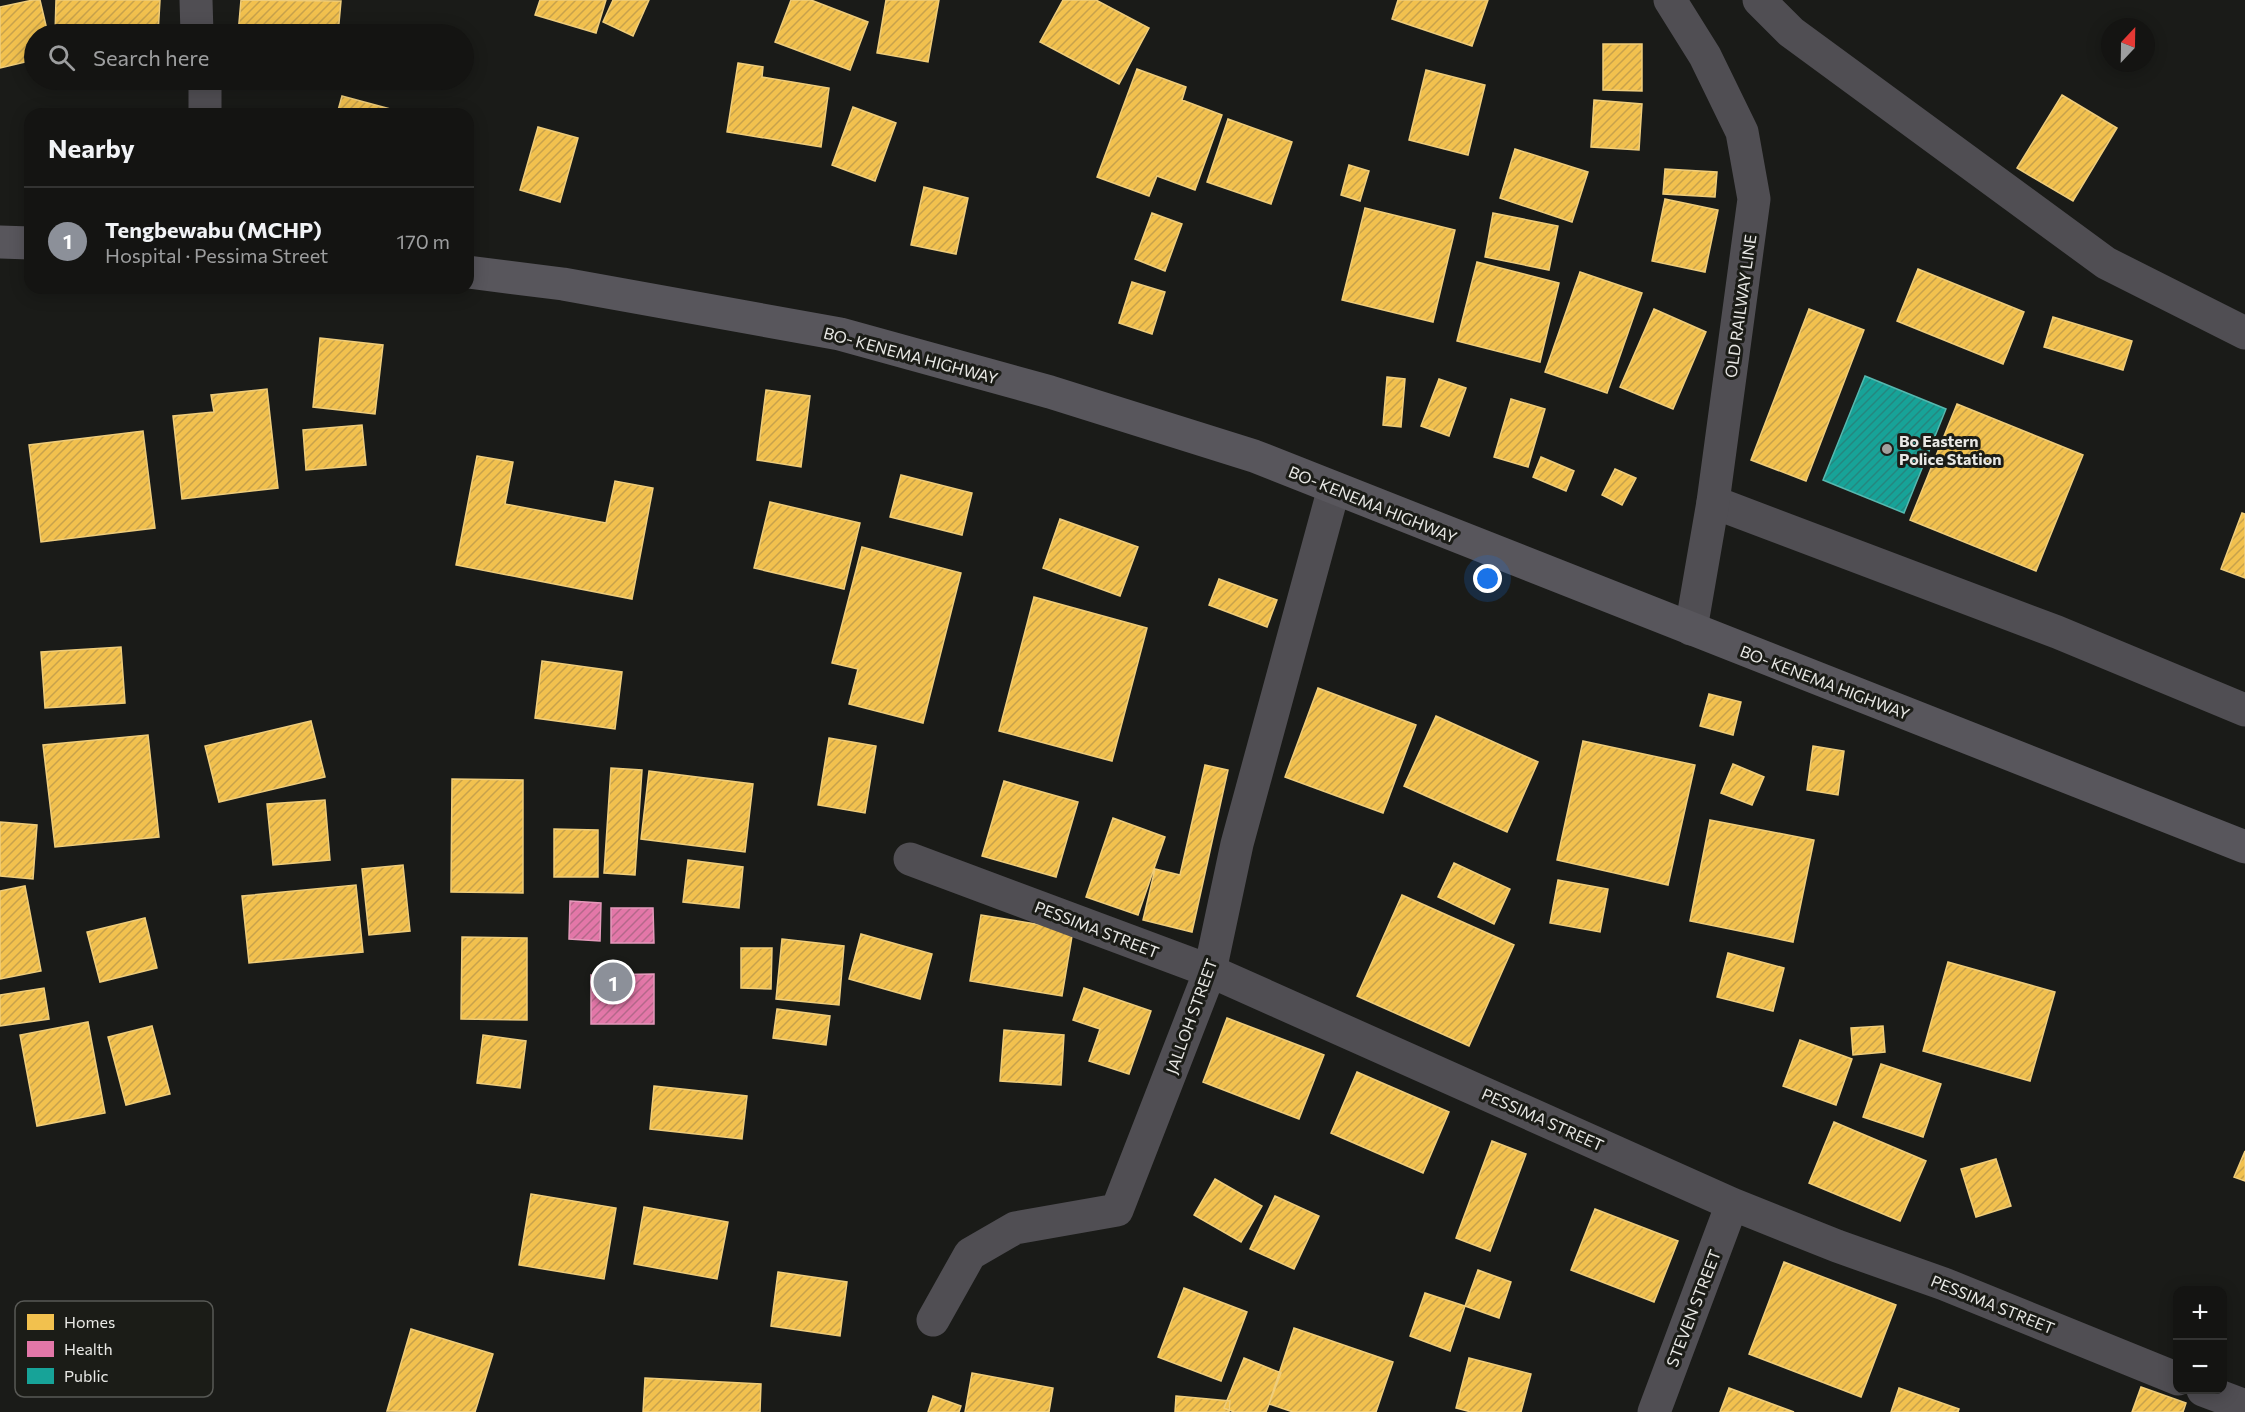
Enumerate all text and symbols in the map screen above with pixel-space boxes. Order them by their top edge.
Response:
north arrow [2101,18,2155,72]
search box [24,24,474,90]
icon: search [45,41,78,74]
text: Search here [93,44,209,71]
text: Nearby [48,132,135,163]
text: Tengbewabu (MCHP) [105,216,322,243]
text: 1 [63,229,72,253]
text: 170 m [397,229,450,253]
street label: OLD RAILWAY LINE [1721,233,1759,379]
text: Hospital · Pessima Street [105,243,328,267]
street label: BO- KENEMA HIGHWAY [822,323,1001,388]
place label: Bo Eastern Police Station [1899,431,2001,468]
marker: Bo Eastern Police Station [1880,442,1894,456]
street label: BO- KENEMA HIGHWAY [1286,462,1460,547]
your location [1473,564,1502,593]
street label: BO- KENEMA HIGHWAY [1738,641,1913,723]
street label: PESSIMA STREET [1032,897,1162,961]
street label: JALLOH STREET [1161,956,1221,1076]
pin: 1 [594,960,632,1004]
street label: PESSIMA STREET [1479,1084,1607,1154]
street label: STEVEN STREET [1662,1247,1724,1369]
street label: PESSIMA STREET [1928,1271,2058,1337]
map controls [2173,1286,2227,1394]
button: + [2173,1286,2227,1340]
legend [15,1301,213,1397]
text: Homes [64,1312,115,1331]
text: Health [64,1339,113,1358]
button: − [2173,1340,2227,1394]
text: Public [64,1366,109,1385]

